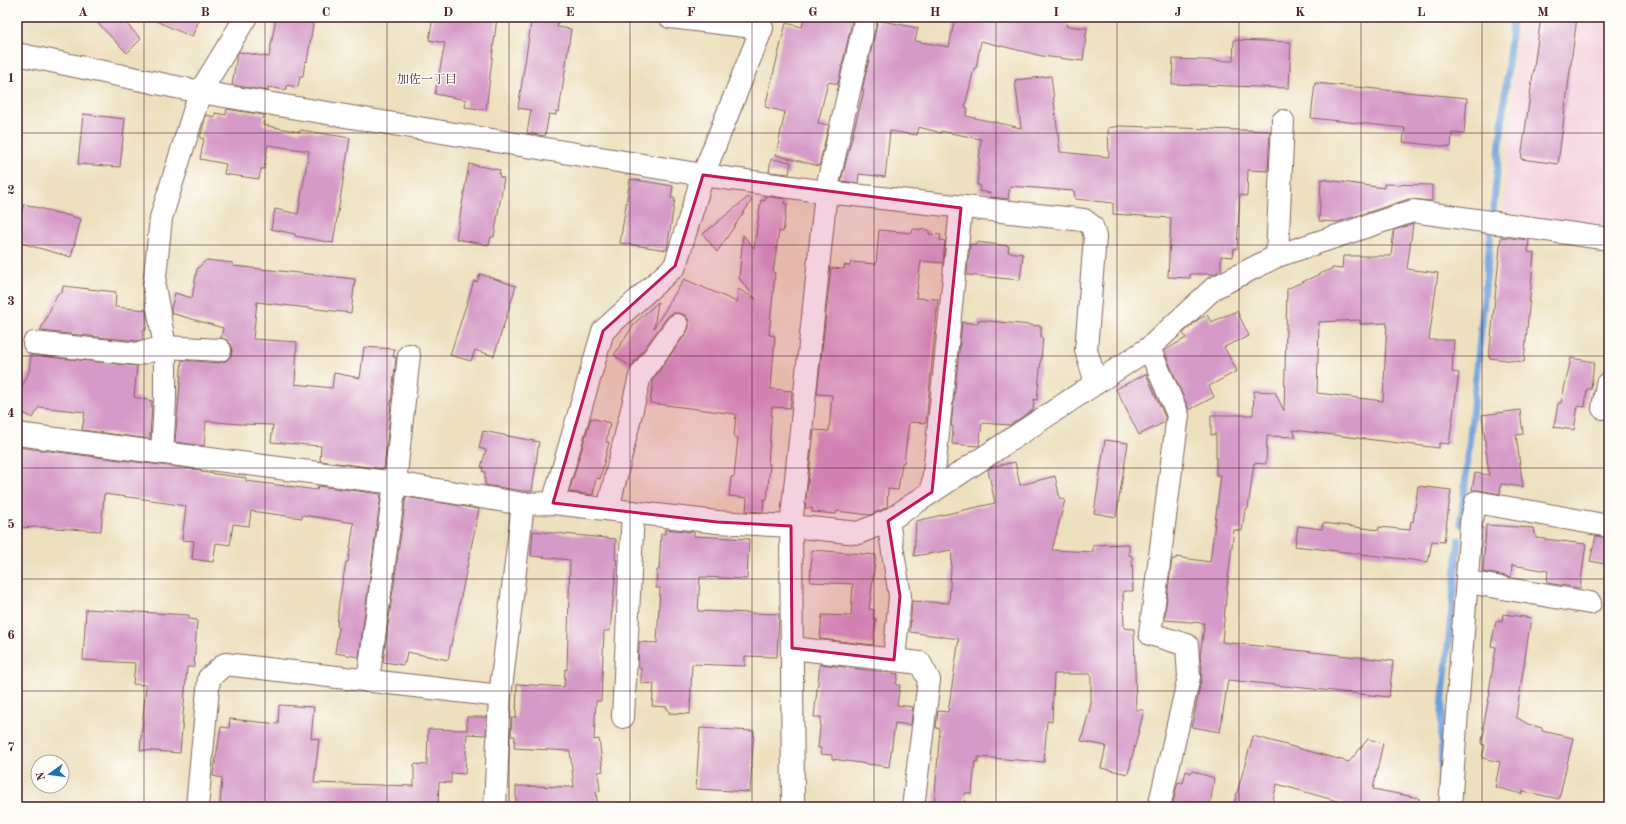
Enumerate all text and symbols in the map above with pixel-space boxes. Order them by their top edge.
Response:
text: A [78,6,88,19]
text: B [200,6,210,19]
text: C [322,6,330,19]
text: D [443,6,453,19]
text: E [566,6,575,19]
text: F [687,6,696,19]
text: G [808,6,818,19]
text: H [930,6,941,19]
text: I [1053,6,1059,19]
text: J [1174,6,1182,19]
text: K [1295,6,1305,19]
text: L [1417,6,1426,19]
text: M [1537,6,1549,19]
text: 1 [7,72,15,85]
district label: 加佐一丁目 [397,72,457,86]
text: 2 [7,184,15,197]
text: 3 [7,295,15,308]
text: 4 [7,407,15,420]
text: 5 [7,518,15,531]
text: 6 [7,629,15,642]
text: 7 [7,741,15,754]
north arrow [30,754,70,794]
text: N [35,770,48,781]

